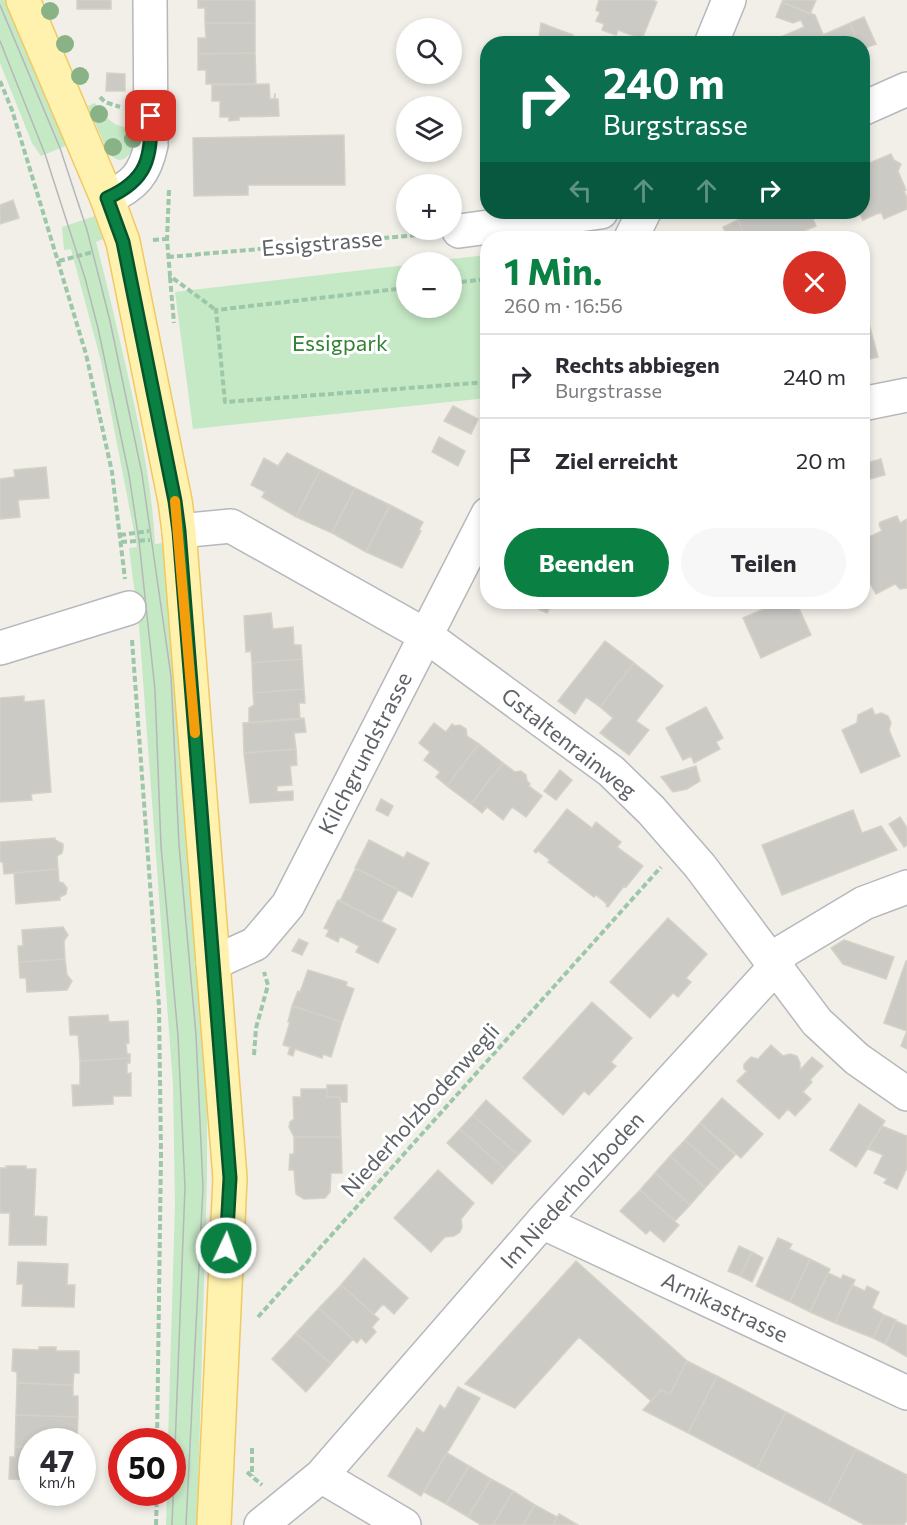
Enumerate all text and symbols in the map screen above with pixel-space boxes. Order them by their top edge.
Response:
map controls [396,18,462,318]
button: search [396,18,462,84]
text: 240 m [603,56,725,108]
icon: right [504,60,582,138]
pin [125,90,176,141]
button: layers [396,96,462,162]
icon: arrive [134,99,167,132]
text: Burgstrasse [603,108,748,141]
button: + [396,174,462,240]
icon: left [564,174,597,207]
icon: ahead [627,174,660,207]
icon: ahead [690,174,723,207]
icon: right [753,174,786,207]
street label: Essigstrasse [260,224,384,261]
text: 1 Min. [504,248,602,292]
button: close [783,251,846,314]
button: − [396,252,462,318]
text: 260 m · 16:56 [504,293,623,317]
park label: Essigpark [292,329,388,356]
text: Rechts abbiegen [555,351,720,378]
icon: right [504,360,537,393]
text: 240 m [783,363,846,390]
text: Burgstrasse [555,378,662,402]
icon: arrive [504,444,537,477]
text: Ziel erreicht [555,447,678,474]
text: 20 m [796,447,846,474]
button: Beenden [504,528,669,597]
button: Teilen [681,528,846,597]
street label: Kilchgrundstrasse [312,667,417,838]
street label: Gstaltenrainweg [496,681,642,804]
street label: Niederholzbodenwegli [335,1017,505,1202]
street label: Im Niederholzboden [494,1106,649,1274]
position arrow [194,1216,258,1280]
street label: Arnikastrasse [658,1266,793,1348]
speed limit sign: 50 [108,1428,186,1506]
text: 47 [40,1441,74,1478]
text: km/h [39,1473,75,1491]

